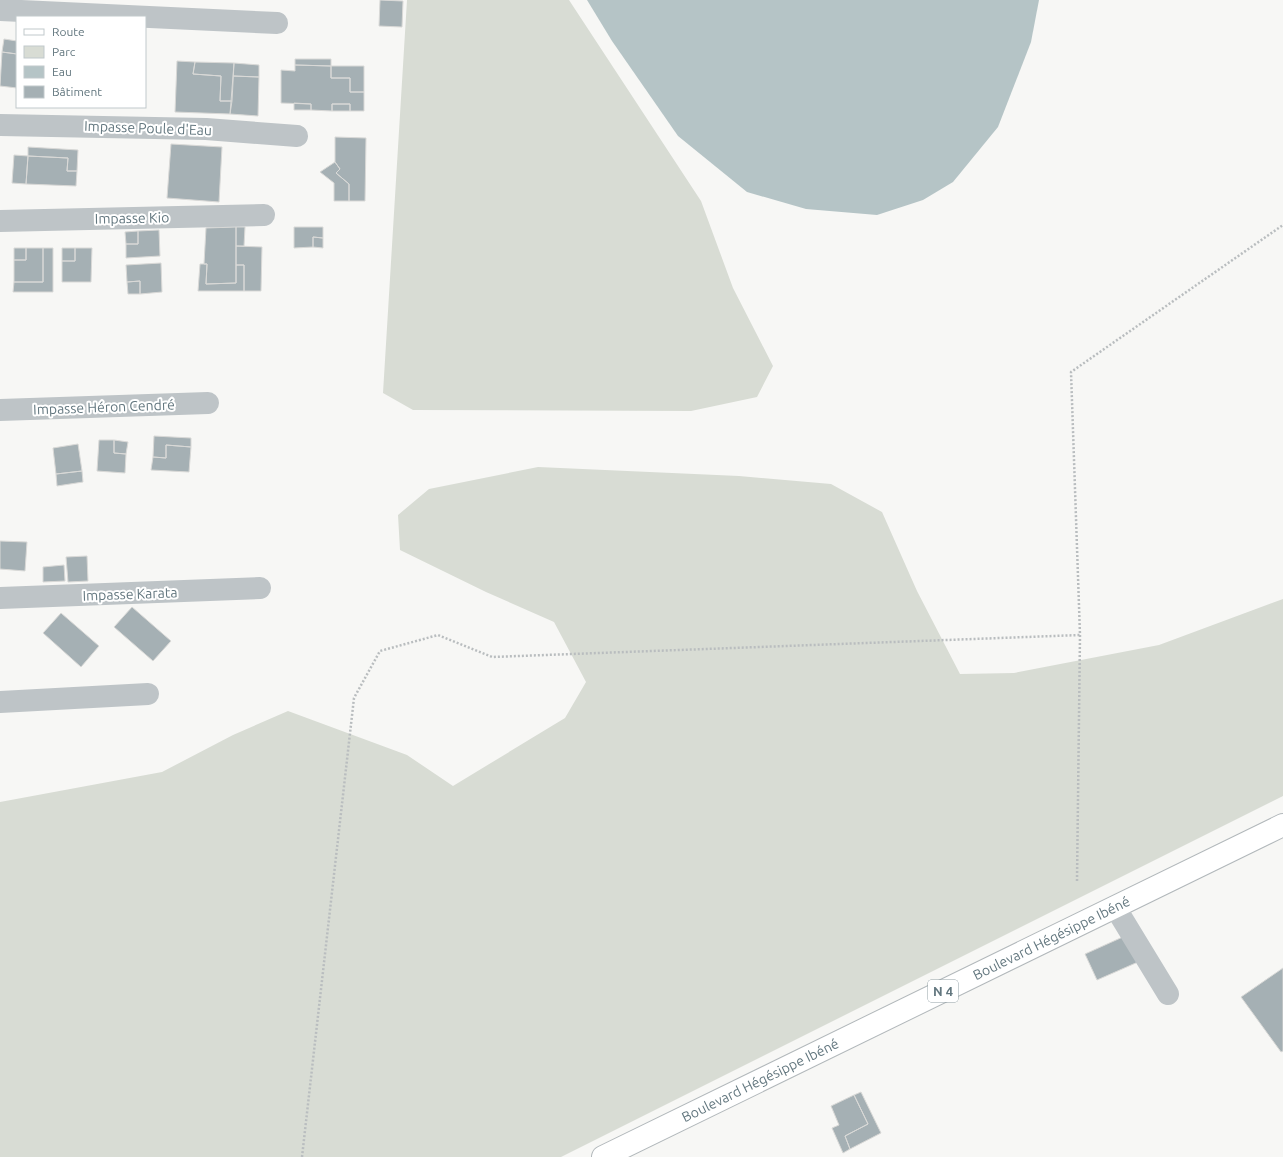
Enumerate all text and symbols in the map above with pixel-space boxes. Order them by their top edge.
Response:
legend [16,16,146,108]
text: Route [52,25,85,38]
text: Parc [52,45,76,58]
text: Eau [52,65,72,78]
text: Bâtiment [52,85,102,98]
street label: Impasse Poule d'Eau [84,118,212,138]
street label: Impasse Kio [95,209,169,227]
street label: Impasse Héron Cendré [33,397,175,417]
street label: Impasse Karata [82,584,178,604]
street label: Boulevard Hégésippe Ibéné [970,893,1132,983]
road number: N 4 [928,980,958,1002]
street label: Boulevard Hégésippe Ibéné [679,1035,841,1125]

